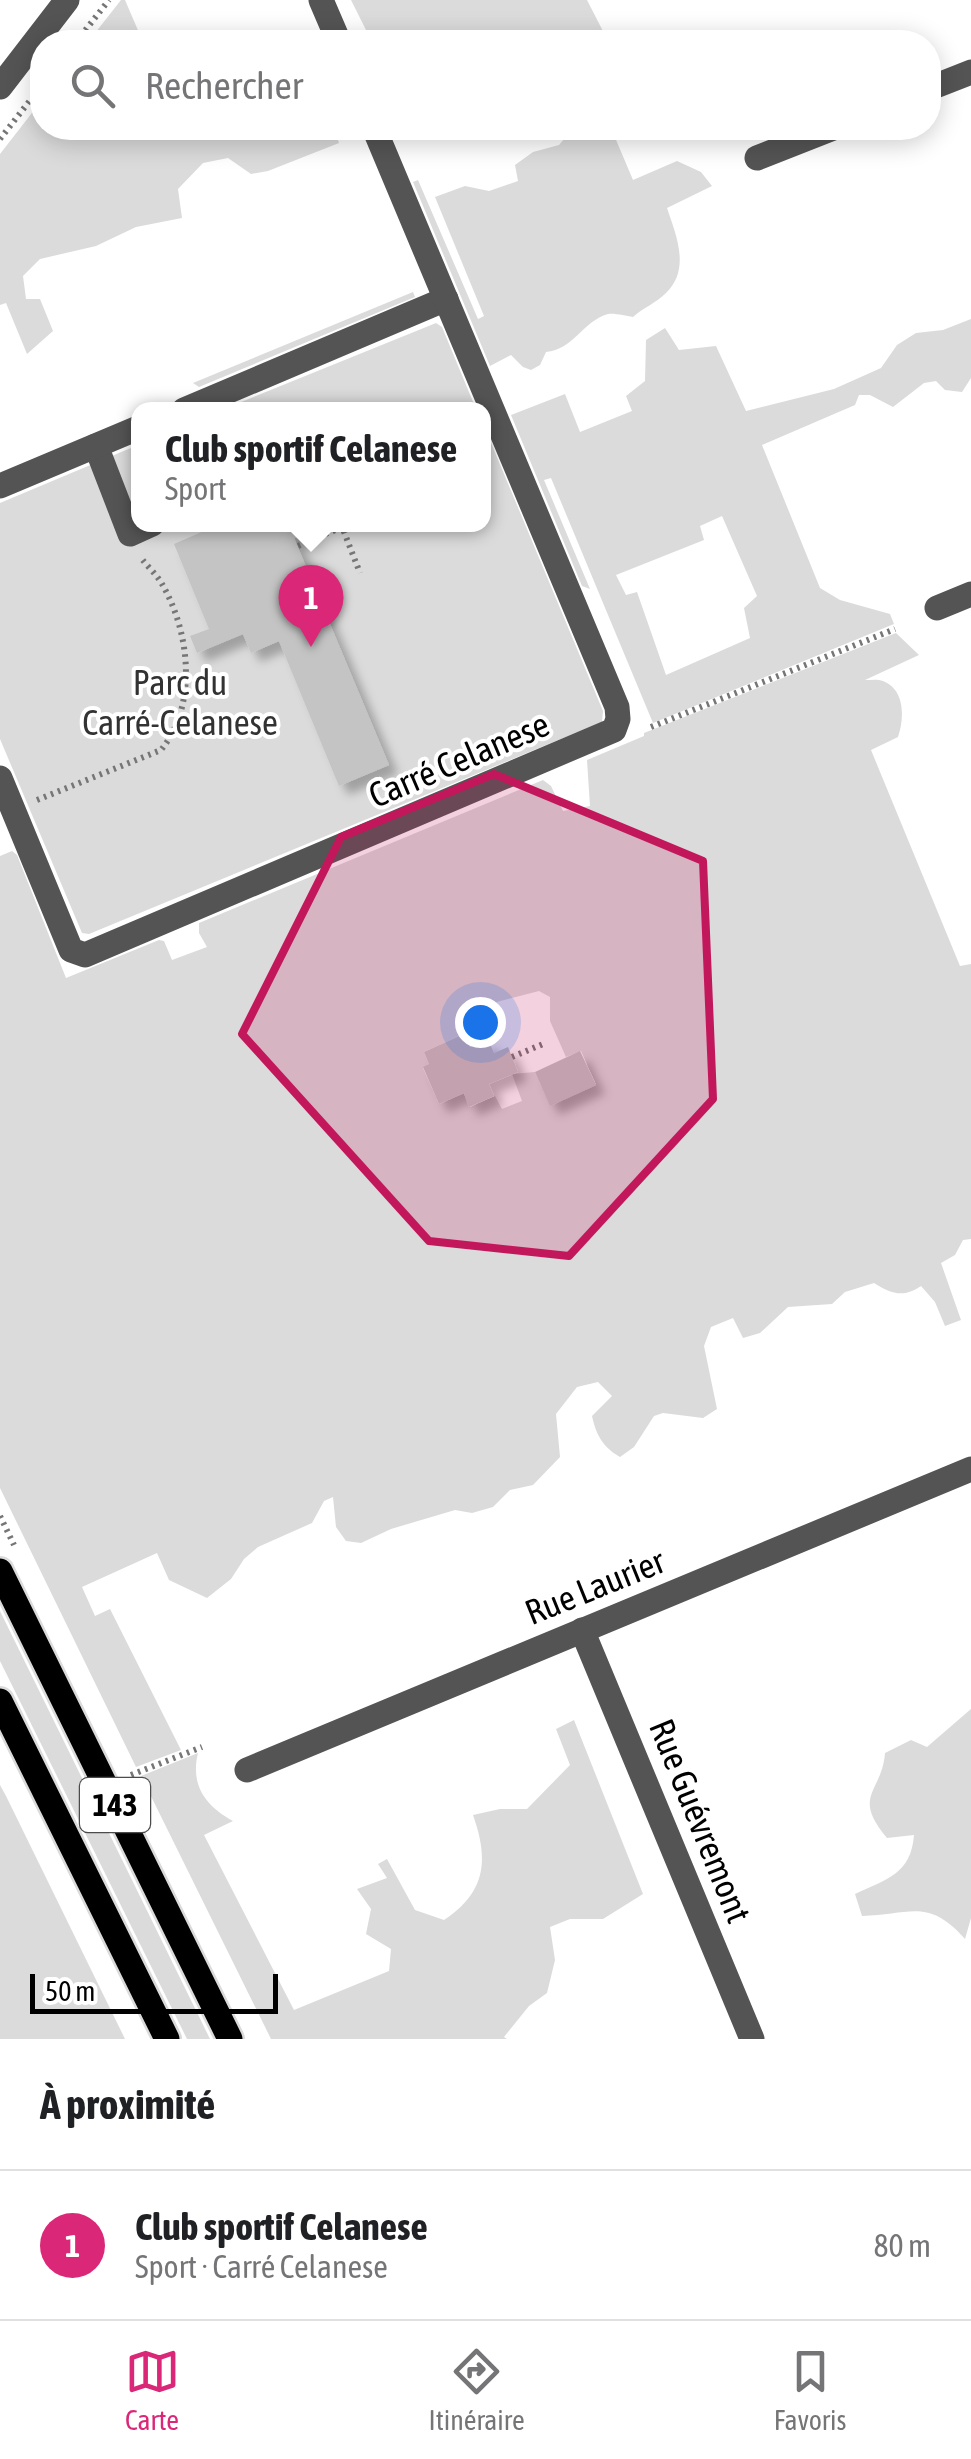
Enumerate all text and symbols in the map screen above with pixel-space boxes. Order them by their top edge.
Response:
search box [30,30,941,140]
icon: search [65,58,120,113]
text: Rechercher [145,64,303,107]
popup [131,402,491,532]
text: Club sportif Celanese [165,427,457,470]
text: Sport [165,470,227,507]
pin: 1 [278,564,344,647]
park label: Parc du Carré-Celanese [82,662,278,742]
street label: Carré Celanese [363,703,555,815]
your location [455,997,506,1048]
street label: Rue Laurier [519,1540,671,1632]
street label: Rue Guévremont [642,1713,760,1928]
road number: 143 [80,1778,150,1832]
scale bar [30,1969,278,2014]
text: 50 m [45,1975,95,2007]
text: À proximité [40,2080,215,2128]
text: Club sportif Celanese [135,2205,428,2248]
text: 1 [65,2227,80,2264]
text: 80 m [873,2227,931,2264]
text: Sport · Carré Celanese [135,2248,388,2285]
tab: Carte [125,2344,180,2436]
tab: Itinéraire [429,2344,525,2436]
tab: Favoris [774,2344,846,2436]

